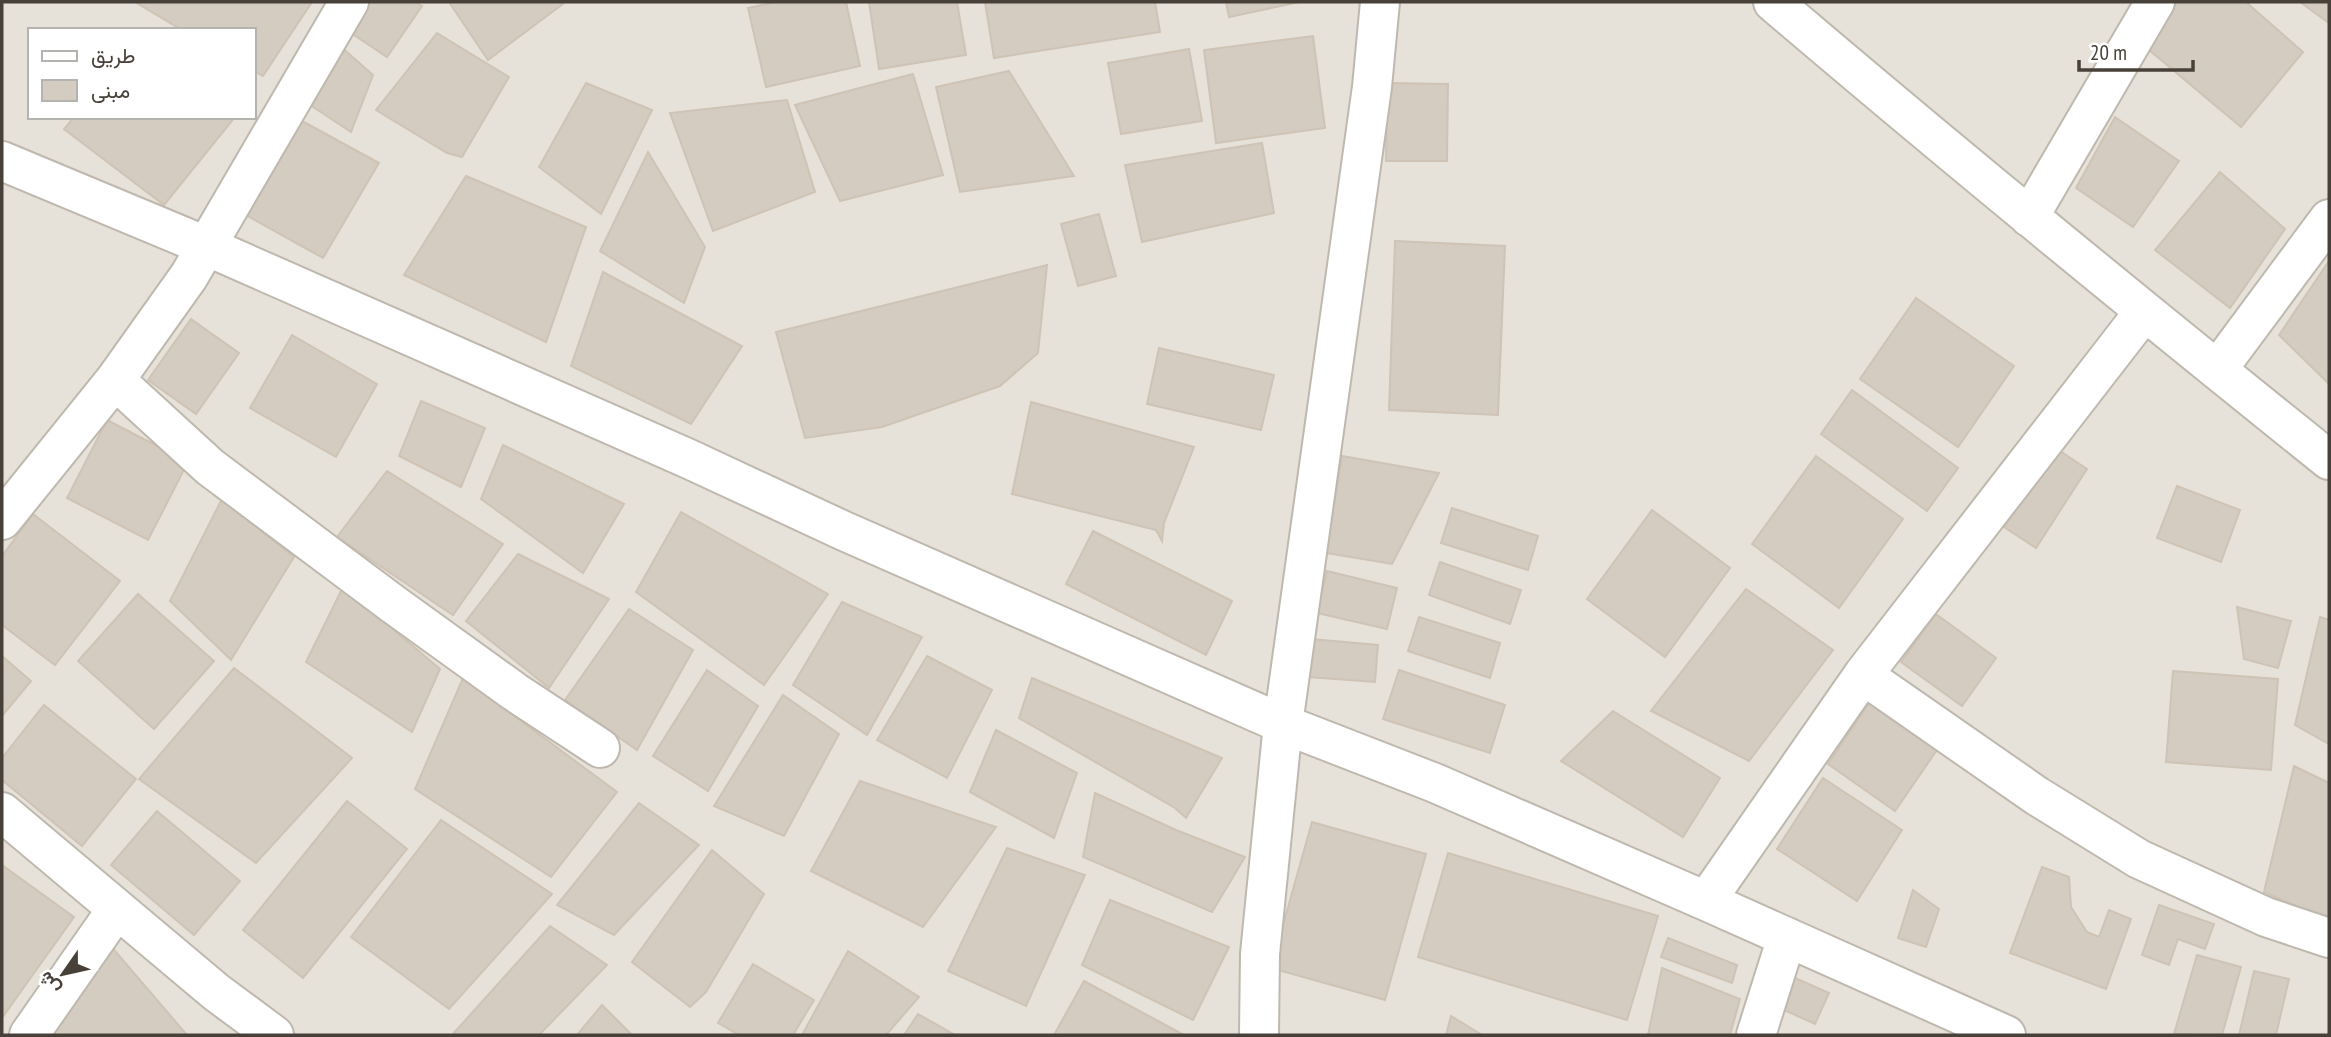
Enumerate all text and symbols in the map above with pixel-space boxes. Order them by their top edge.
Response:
legend [28,28,256,119]
scale bar [2079,28,2193,72]
text: 20 m [2090,39,2127,66]
text: طريق [91,42,136,69]
text: مبنى [91,77,130,104]
north arrow [28,939,98,1009]
text: ش [32,967,65,1000]

